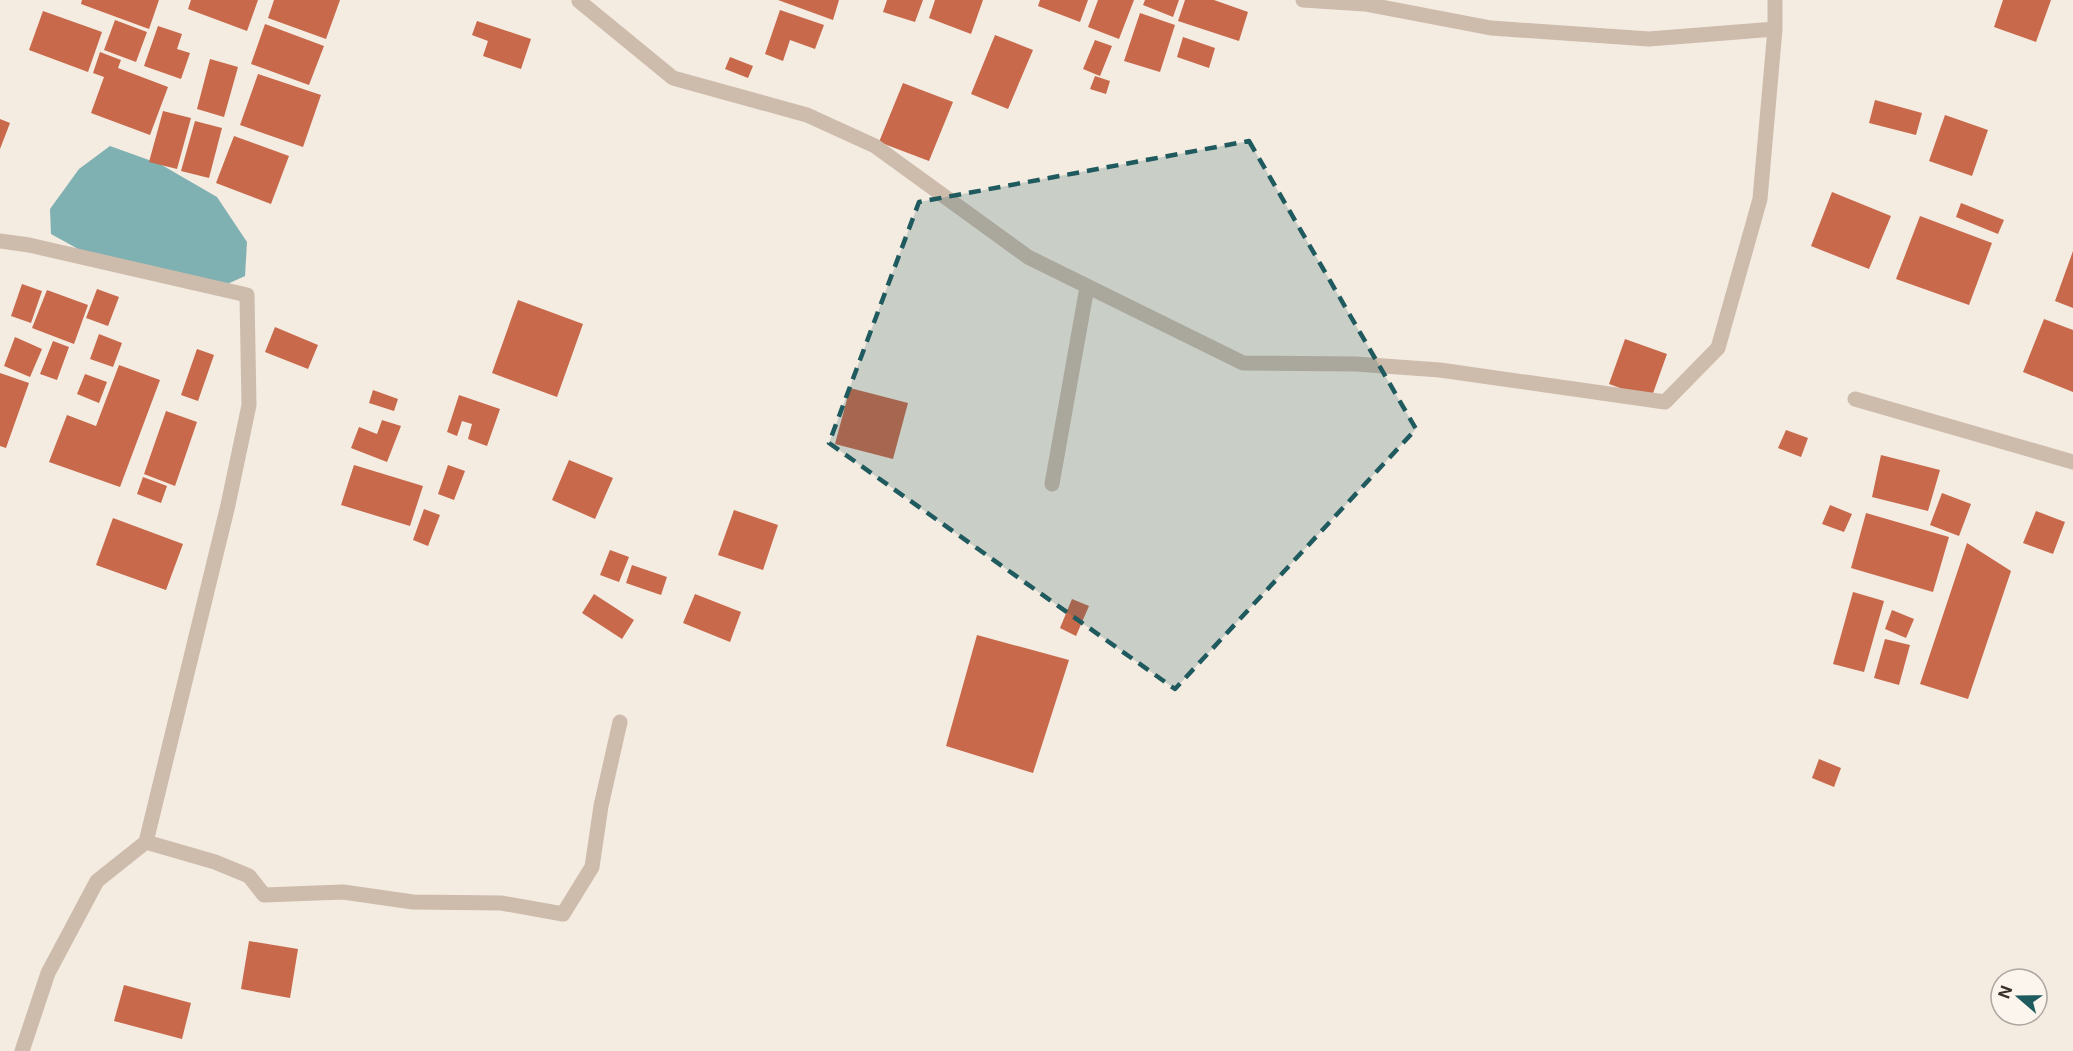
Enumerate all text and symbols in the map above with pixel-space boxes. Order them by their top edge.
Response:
north arrow [1989,967,2049,1027]
text: N [1993,983,2016,1001]

